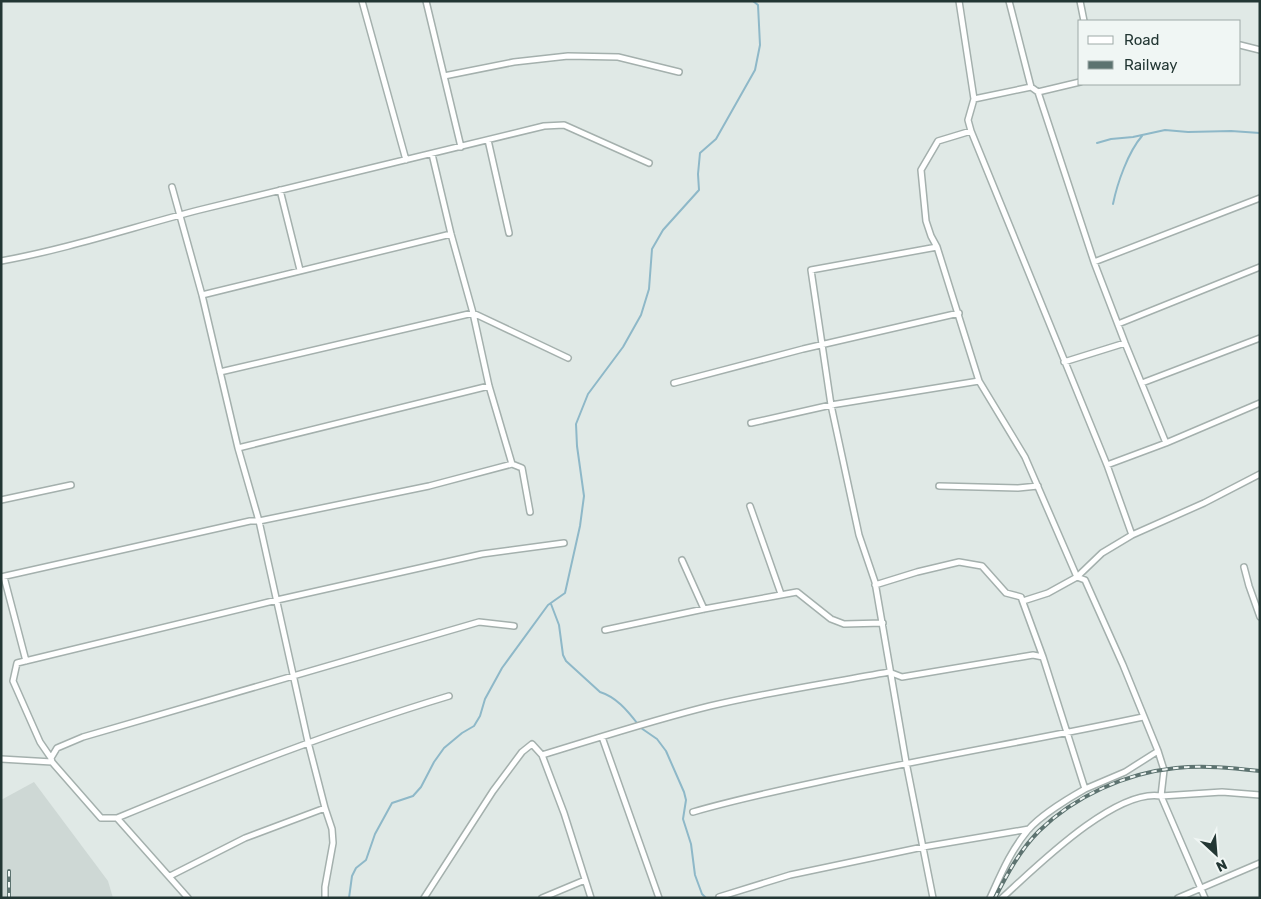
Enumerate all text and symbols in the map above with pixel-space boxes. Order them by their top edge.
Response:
legend [1078,20,1241,85]
text: Road [1124,31,1160,49]
text: Railway [1124,56,1178,74]
north arrow [1191,829,1241,879]
text: N [1213,855,1230,875]

